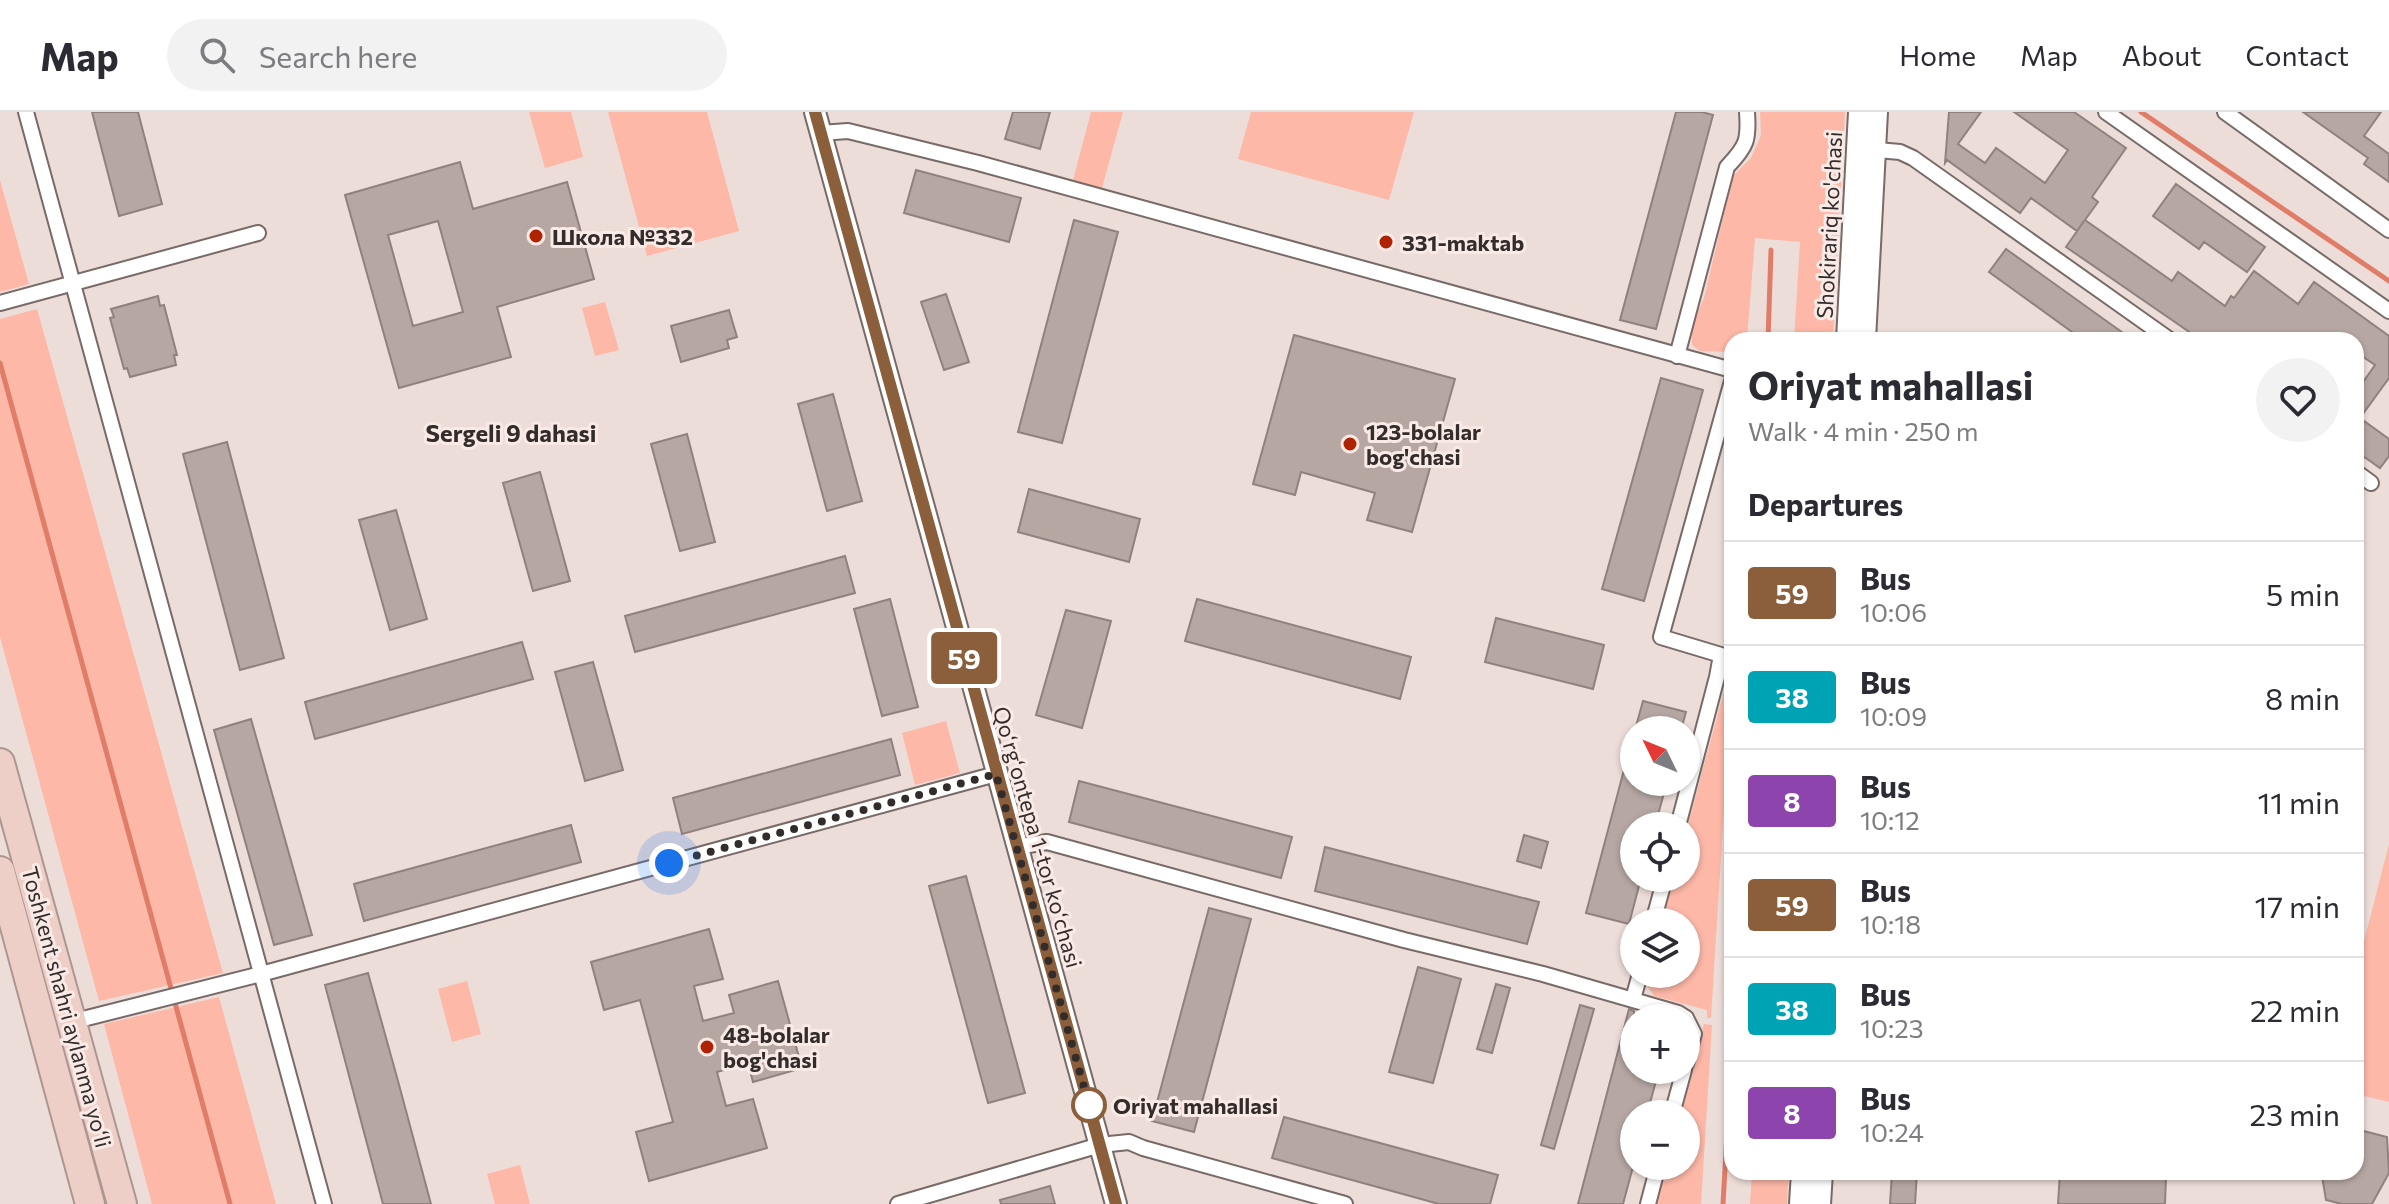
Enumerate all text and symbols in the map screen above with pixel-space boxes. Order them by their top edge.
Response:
search box [167,19,727,91]
text: Map [40,32,119,79]
icon: search [195,33,239,77]
text: Search here [259,37,417,74]
text: Home [1899,38,1976,72]
text: Map [2020,38,2078,72]
text: About [2122,38,2202,72]
text: Contact [2246,38,2349,72]
street label: Shokirariq ko'chasi [1811,131,1847,319]
place label: Школа №332 [552,223,693,250]
marker: Школа №332 [527,227,545,245]
place label: 331-maktab [1402,229,1524,256]
marker: 331-maktab [1377,233,1395,251]
button: heart [2256,358,2340,442]
text: Oriyat mahallasi [1748,361,2033,408]
text: Walk · 4 min · 250 m [1748,415,1978,446]
district label: Sergeli 9 dahasi [426,418,596,447]
place label: 123-bolalar bog'chasi [1366,418,1481,470]
marker: 123-bolalar bog'chasi [1341,435,1359,453]
text: Departures [1748,485,1903,522]
text: Bus [1860,559,1911,596]
text: 5 min [2266,575,2340,612]
text: 59 [1775,576,1809,610]
text: 10:06 [1860,596,1927,627]
line badge: 59 [928,632,1000,684]
text: 59 [947,641,981,675]
text: Bus [1860,663,1911,700]
text: 8 min [2265,679,2340,716]
text: 38 [1775,680,1809,714]
text: 10:09 [1860,700,1927,731]
street label: Qoʻrgʻontepa 1-tor koʻchasi [988,703,1088,971]
north arrow [1620,716,1700,796]
map controls [1620,716,1700,1180]
text: Bus [1860,767,1911,804]
text: 11 min [2258,783,2340,820]
text: 8 [1783,784,1801,818]
text: 10:12 [1860,804,1920,835]
button: locate [1620,812,1700,892]
your location [649,843,689,883]
street label: Toshkent shahri aylanma yoʻli [16,863,118,1151]
text: Bus [1860,871,1911,908]
text: 17 min [2255,887,2340,924]
text: 59 [1775,888,1809,922]
button: layers [1620,908,1700,988]
text: 10:18 [1860,908,1921,939]
text: Bus [1860,975,1911,1012]
text: 22 min [2250,991,2340,1028]
text: 38 [1775,992,1809,1026]
button: + [1620,1004,1700,1084]
text: 10:23 [1860,1012,1923,1043]
place label: 48-bolalar bog'chasi [723,1021,830,1073]
marker: 48-bolalar bog'chasi [698,1038,716,1056]
text: Bus [1860,1079,1911,1116]
marker: Oriyat mahallasi [1072,1088,1106,1122]
place label: Oriyat mahallasi [1113,1092,1278,1119]
text: 23 min [2249,1095,2340,1132]
text: 8 [1783,1096,1801,1130]
button: − [1620,1100,1700,1180]
text: 10:24 [1860,1116,1924,1147]

